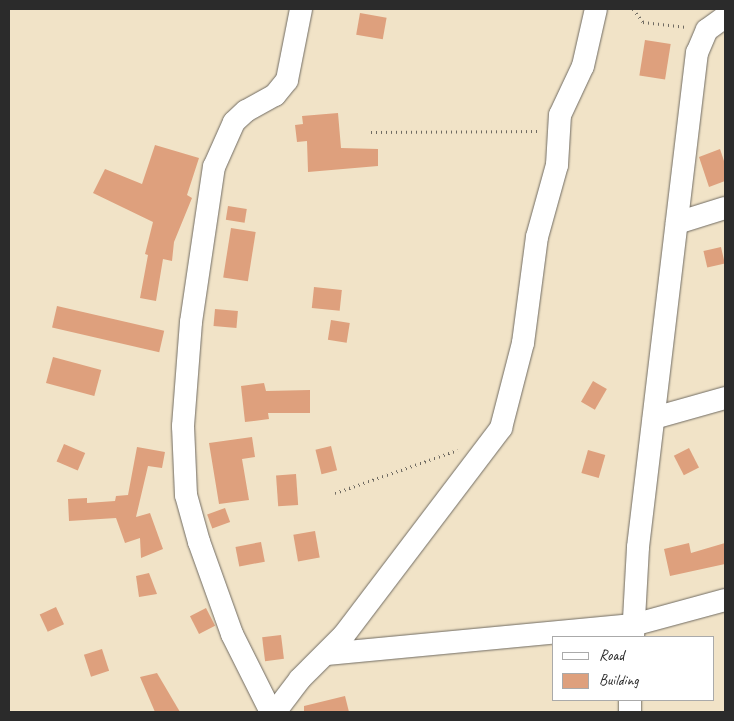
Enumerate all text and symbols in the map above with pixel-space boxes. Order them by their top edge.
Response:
legend [552,636,714,701]
text: Road [599,646,624,665]
text: Building [599,671,638,690]

